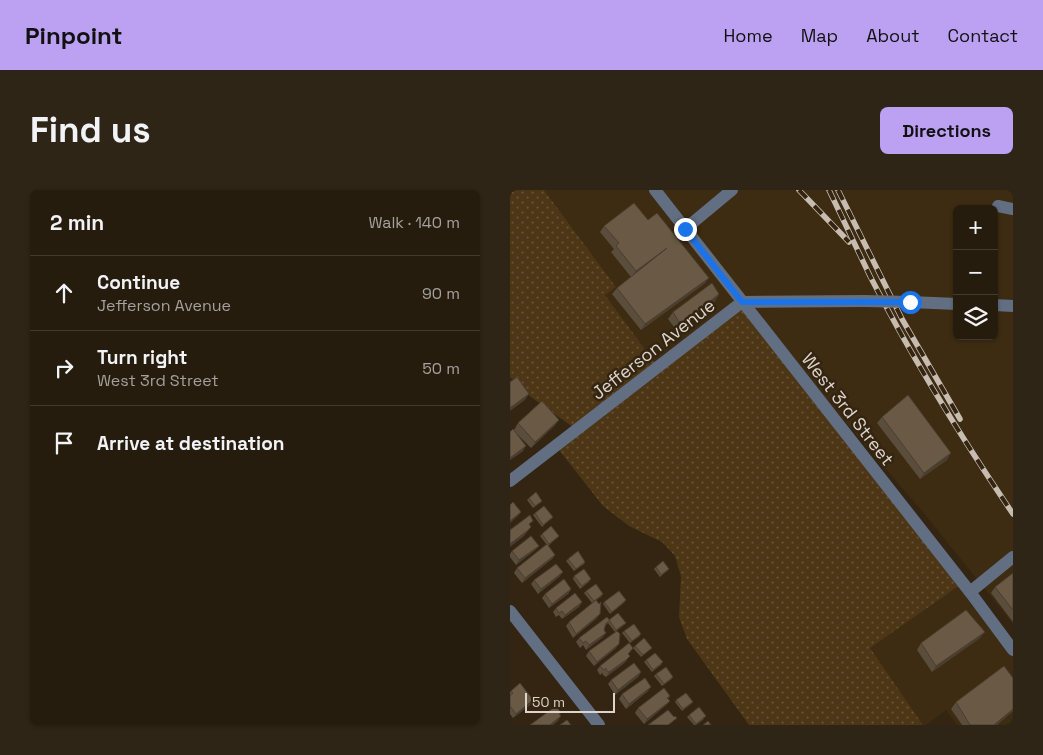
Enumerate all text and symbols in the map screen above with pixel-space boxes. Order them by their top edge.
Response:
text: Pinpoint [25,20,122,51]
text: Home [724,24,773,47]
text: Map [801,24,838,47]
text: About [866,24,920,47]
text: Contact [948,24,1018,47]
button: Directions [880,107,1013,154]
text: Find us [30,108,151,152]
map controls [953,205,998,340]
button: + [953,205,998,250]
text: 2 min [50,209,104,236]
text: Walk · 140 m [368,212,460,233]
route end [674,218,697,241]
button: − [953,250,998,295]
text: Continue [97,270,180,295]
icon: ahead [50,279,78,307]
text: 90 m [422,283,460,304]
route start [899,291,922,314]
street label: Jefferson Avenue [587,294,719,404]
text: Jefferson Avenue [97,295,231,316]
button: layers [953,295,998,340]
text: Turn right [97,345,187,370]
street label: West 3rd Street [797,348,899,470]
icon: right [50,354,78,382]
text: 50 m [422,358,460,379]
text: West 3rd Street [97,370,219,391]
icon: arrive [50,429,78,457]
text: Arrive at destination [97,431,285,456]
scale bar [525,690,615,713]
text: 50 m [532,693,565,711]

